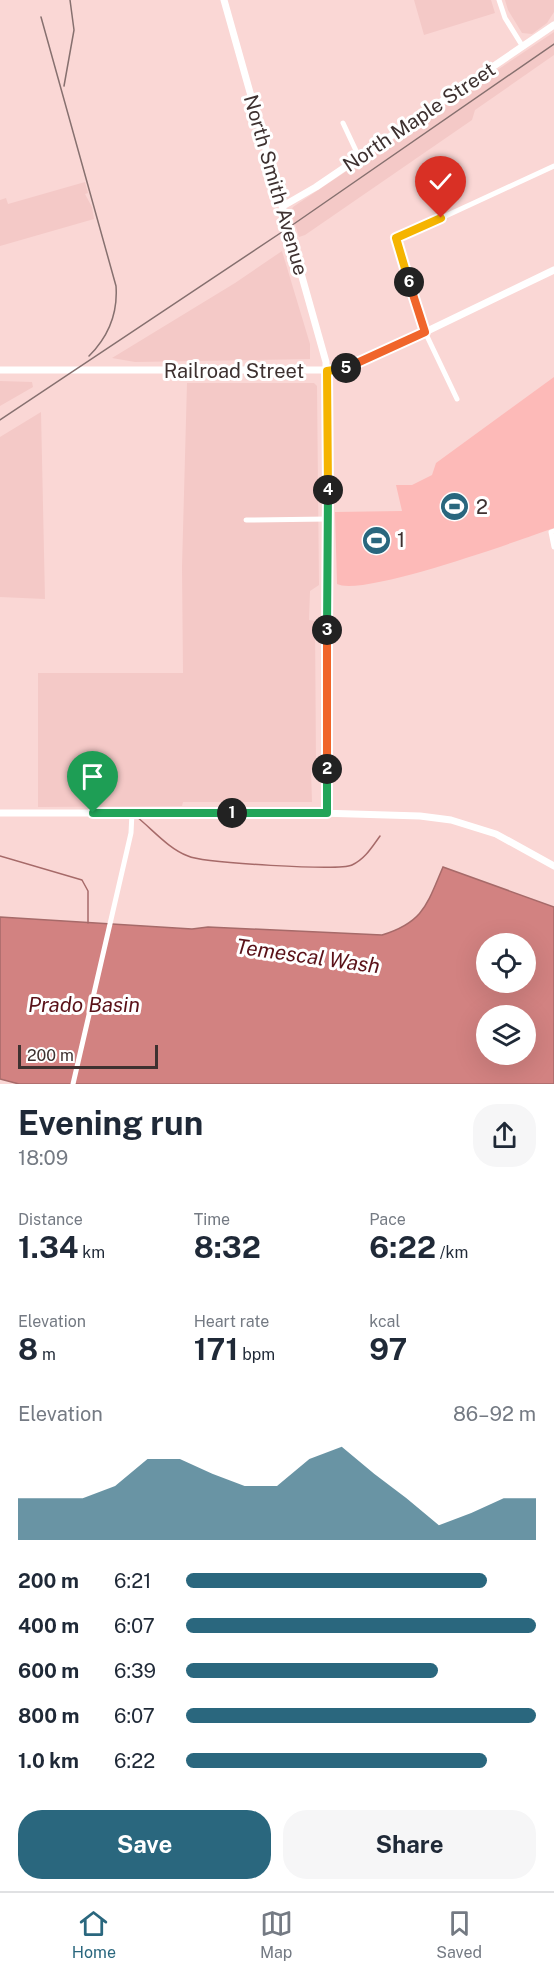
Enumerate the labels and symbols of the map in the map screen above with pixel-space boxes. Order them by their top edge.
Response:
street label: North Maple Street [338,57,500,177]
street label: North Smith Avenue [239,92,313,278]
pin [415,156,466,218]
pin: 6 [394,267,424,297]
pin: 5 [331,353,361,383]
street label: Railroad Street [164,359,304,383]
pin: 4 [313,475,343,505]
sports icon: 2 [439,491,471,523]
place label: 2 [476,495,488,519]
sports icon: 1 [360,524,392,556]
place label: 1 [397,528,405,552]
pin: 3 [312,615,342,645]
pin [67,751,118,813]
pin: 2 [312,754,342,784]
pin: 1 [217,798,247,828]
water label: Temescal Wash [234,934,382,978]
water label: Prado Basin [28,992,140,1017]
scale bar [18,1042,158,1070]

